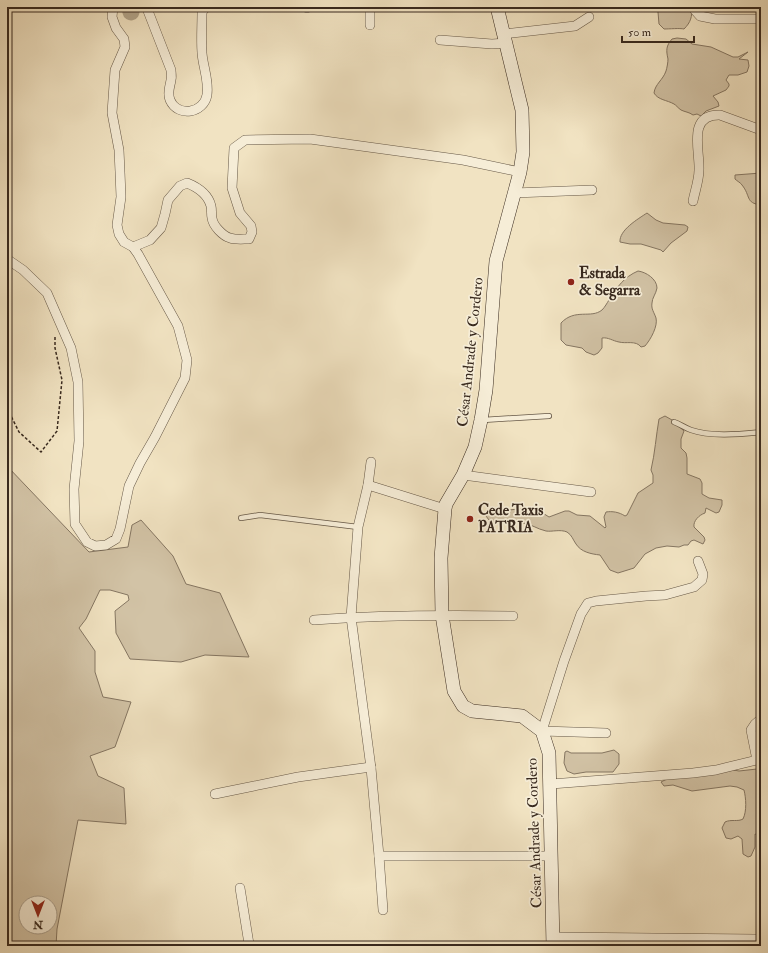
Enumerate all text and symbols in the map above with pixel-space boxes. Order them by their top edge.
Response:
scale bar [622,18,694,44]
text: 50 m [628,25,652,40]
place label: Estrada & Segarra [579,264,641,301]
street label: César Andrade y Cordero [453,276,488,428]
marker: Estrada & Segarra [566,277,576,287]
place label: Cede Taxis PATRIA [478,501,544,537]
marker: Cede Taxis PATRIA [465,514,475,524]
street label: César Andrade y Cordero [522,758,547,908]
north arrow [18,895,58,935]
text: N [32,918,44,931]

